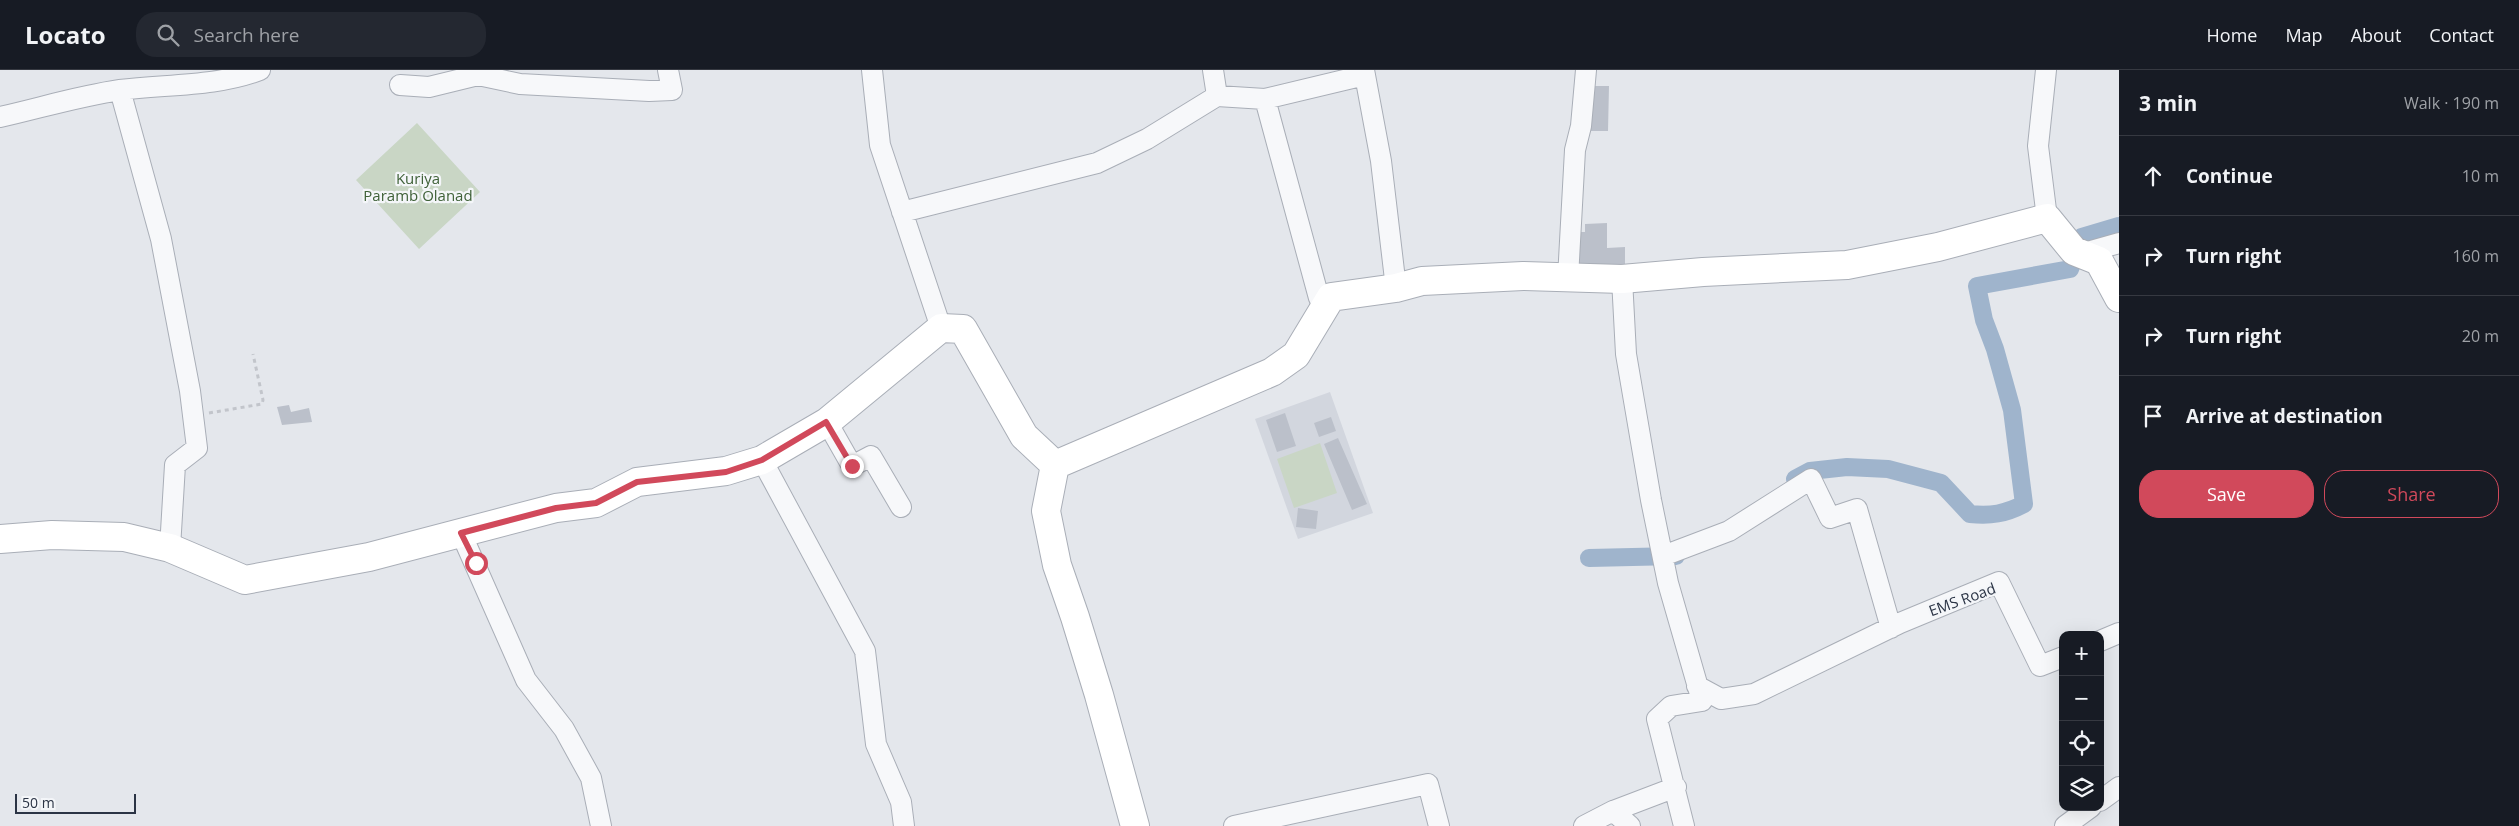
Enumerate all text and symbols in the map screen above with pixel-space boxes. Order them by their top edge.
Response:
search box [136,12,486,57]
text: Locato [25,18,106,51]
icon: search [154,21,182,49]
text: Search here [194,22,299,48]
text: Home [2207,23,2257,47]
text: Map [2285,23,2323,47]
text: About [2351,23,2401,47]
text: Contact [2429,23,2494,47]
text: 3 min [2139,89,2197,117]
text: Walk · 190 m [2404,92,2499,114]
icon: ahead [2139,162,2167,190]
text: Continue [2186,163,2273,189]
text: 10 m [2462,165,2499,187]
park label: Kuriya Paramb Olanad [363,168,473,205]
icon: right [2139,242,2167,270]
text: Turn right [2186,243,2281,269]
text: 160 m [2453,245,2499,267]
icon: right [2139,322,2167,350]
text: Turn right [2186,323,2281,349]
text: 20 m [2462,325,2499,347]
icon: arrive [2139,402,2167,430]
text: Arrive at destination [2186,403,2383,429]
route end [841,455,864,478]
button: Save [2139,470,2314,518]
button: Share [2324,470,2499,518]
route start [465,552,488,575]
street label: EMS Road [1926,578,1998,620]
map controls [2059,631,2104,811]
button: + [2059,631,2104,676]
button: − [2059,676,2104,721]
button: locate [2059,721,2104,766]
button: layers [2059,766,2104,811]
scale bar [15,791,136,814]
text: 50 m [22,793,55,812]

